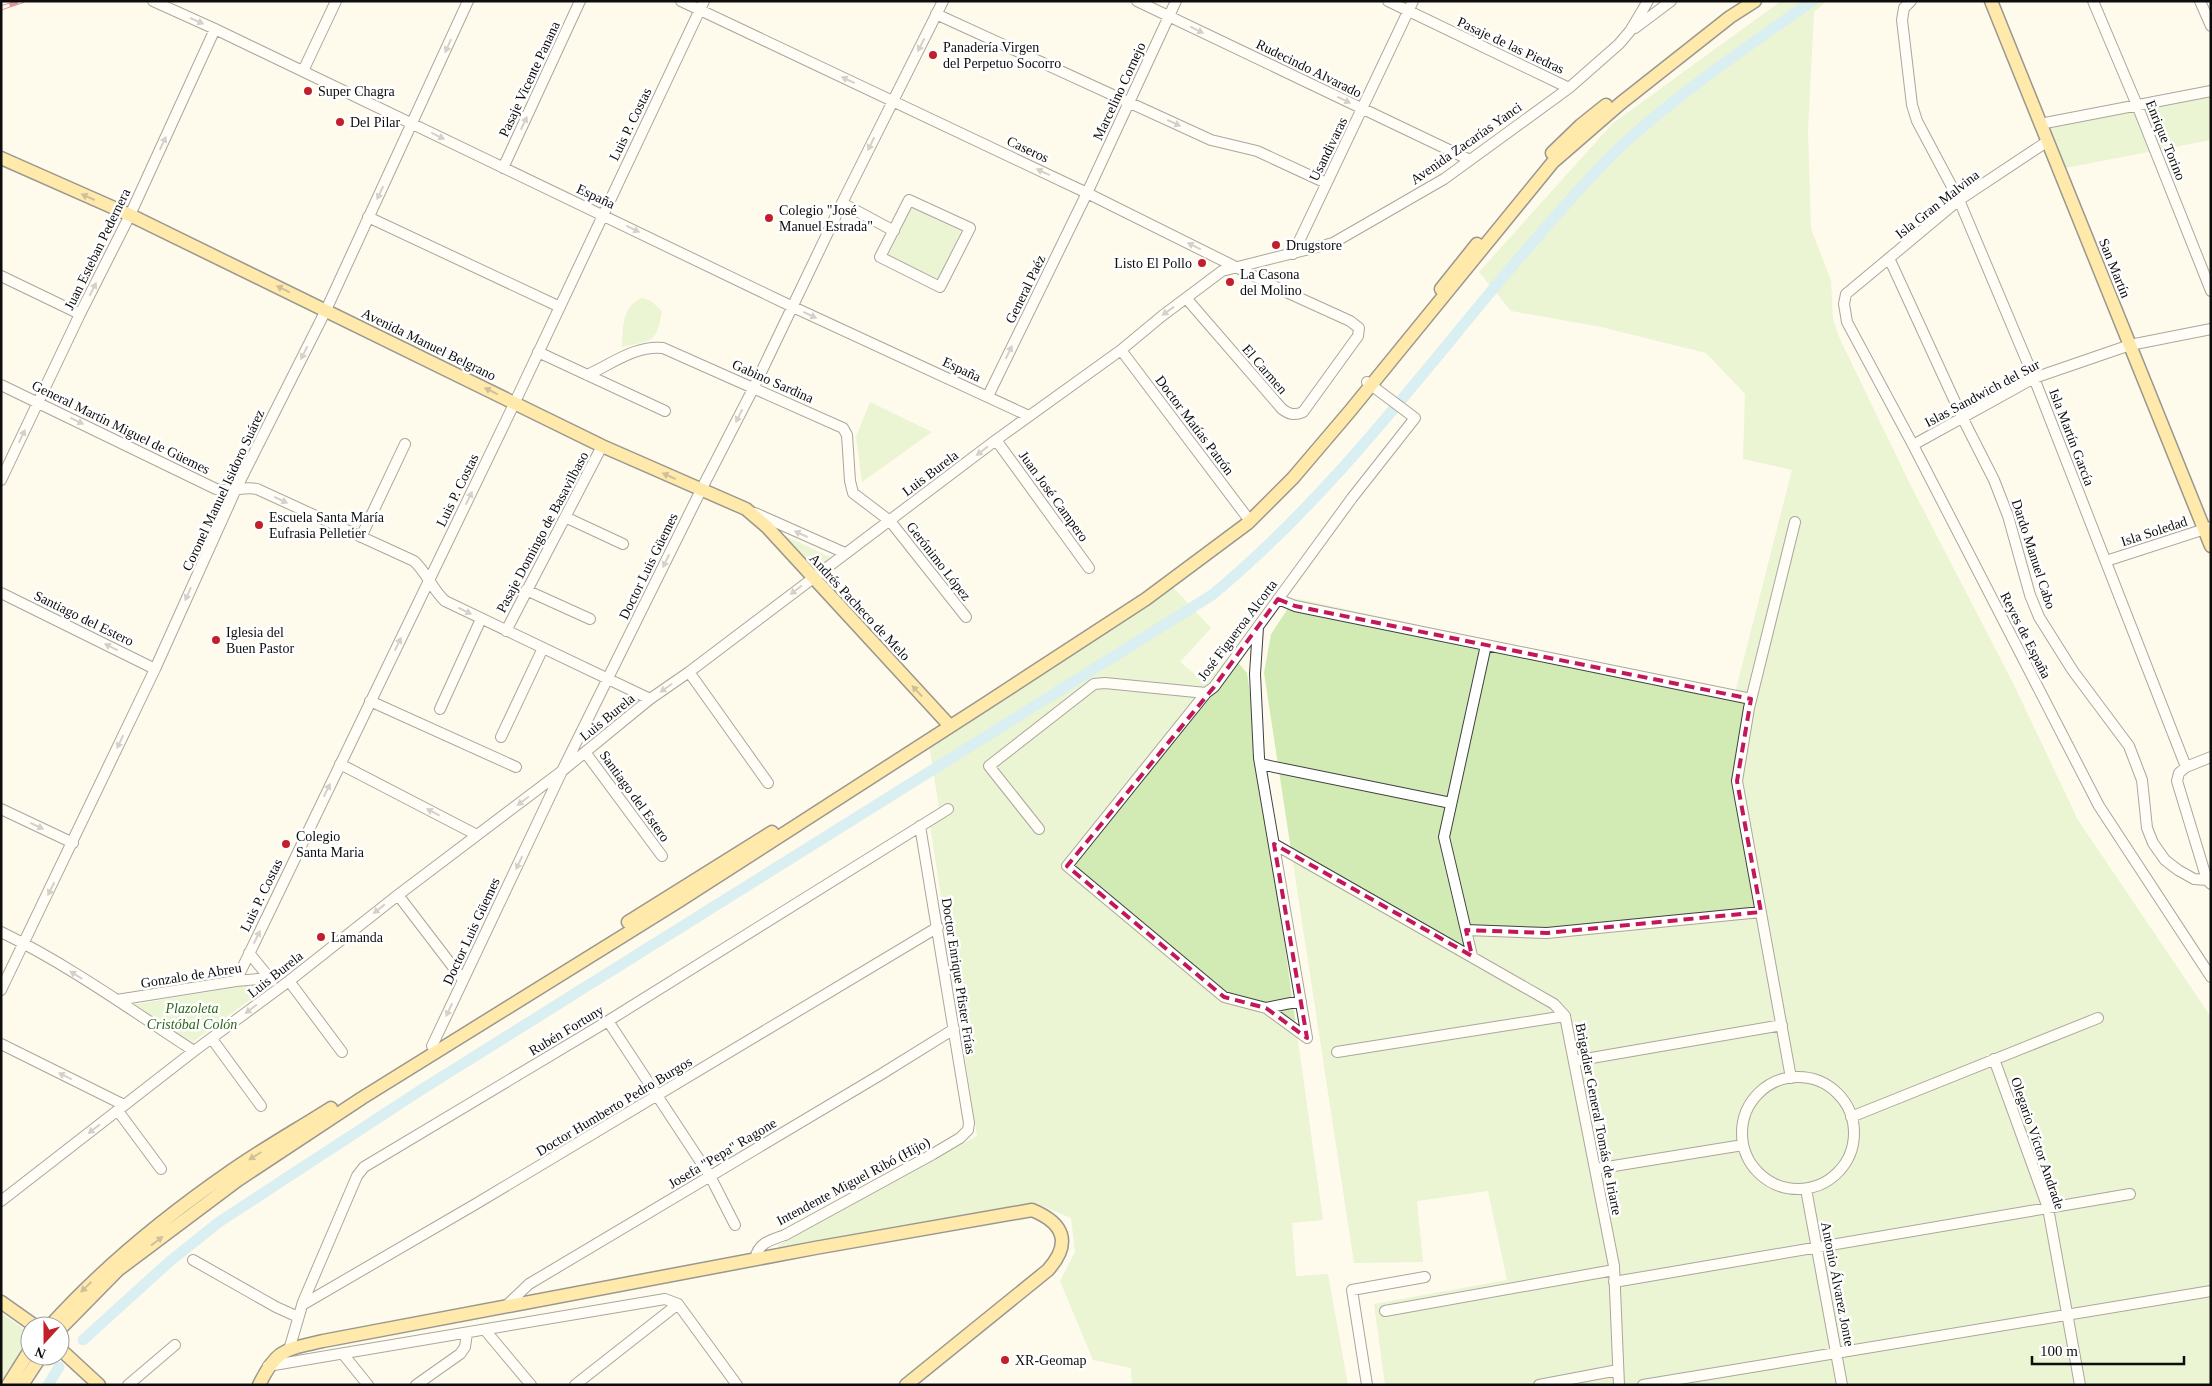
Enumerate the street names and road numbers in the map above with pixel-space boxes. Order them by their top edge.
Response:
street label: Pasaje de las Piedras [1455,14,1567,77]
street label: Pasaje Vicente Panana [496,18,563,139]
street label: Rudecindo Alvarado [1254,36,1364,101]
street label: Marcelino Cornejo [1090,40,1149,142]
street label: Luis P. Costas [606,85,654,163]
street label: Enrique Torino [2143,98,2188,182]
street label: Avenida Zacarías Yanci [1408,99,1525,187]
street label: Usandivaras [1307,115,1350,184]
street label: Caseros [1005,133,1051,166]
street label: Isla Gran Malvina [1893,167,1983,242]
street label: España [574,181,618,212]
street label: Juan Esteban Pedernera [62,185,134,312]
street label: San Martín [2096,236,2133,300]
street label: General Paéz [1002,253,1048,326]
street label: Avenida Manuel Belgrano [359,305,498,384]
street label: El Carmen [1239,342,1290,397]
street label: España [940,354,984,385]
street label: Gabino Sardina [730,357,817,406]
street label: Islas Sandwich del Sur [1922,357,2043,430]
street label: Doctor Matías Patrón [1152,373,1237,478]
street label: General Martín Miguel de Güemes [29,378,212,477]
street label: Isla Martín García [2046,387,2097,489]
street label: Coronel Manuel Isidoro Suárez [179,407,267,573]
street label: Luis Burela [900,447,962,499]
street label: Juan José Campero [1016,448,1091,544]
street label: Pasaje Domingo de Basavilbaso [494,449,591,615]
street label: Luis P. Costas [433,451,481,529]
street label: Dardo Manuel Cabo [2009,497,2058,611]
street label: Doctor Luis Güemes [616,511,681,622]
street label: Isla Soledad [2119,514,2189,549]
street label: Gerónimo López [903,519,974,603]
street label: Andrés Pacheco de Melo [806,551,913,664]
street label: José Figueroa Alcorta [1195,576,1281,684]
street label: Santiago del Estero [32,588,136,649]
street label: Reyes de España [1997,590,2054,682]
street label: Luis Burela [577,690,638,744]
street label: Santiago del Estero [597,748,673,845]
street label: Luis P. Costas [237,856,285,934]
street label: Doctor Luis Güemes [440,875,503,987]
street label: Doctor Enrique Pfister Frías [939,897,978,1055]
street label: Luis Burela [245,948,306,1001]
street label: Gonzalo de Abreu [140,960,243,991]
street label: Rubén Fortuny [526,1002,606,1059]
street label: Brigadier General Tomás de Iriarte [1572,1022,1625,1216]
street label: Doctor Humberto Pedro Burgos [534,1054,695,1159]
street label: Olegario Víctor Andrade [2008,1075,2067,1211]
street label: Josefa "Pepa" Ragone [666,1115,779,1192]
street label: Intendente Miguel Ribó (Hijo) [774,1134,933,1229]
street label: Antonio Álvarez Jonte [1818,1220,1858,1348]

